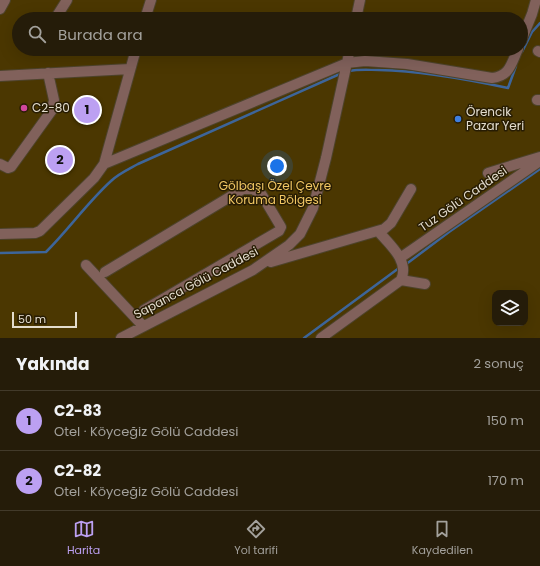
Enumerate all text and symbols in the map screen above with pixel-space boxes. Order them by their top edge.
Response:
search box [12,12,528,56]
icon: search [26,23,48,45]
text: Burada ara [58,24,143,45]
pin: 1 [74,95,100,125]
place label: C2-80 [32,99,70,116]
marker: C2-80 [19,103,29,113]
place label: Örencik Pazar Yeri [466,103,524,134]
marker: Örencik Pazar Yeri [453,114,463,124]
pin: 2 [47,145,73,175]
your location [267,156,287,176]
street label: Tuz Gölü Caddesi [415,162,510,235]
park label: Gölbaşı Özel Çevre Koruma Bölgesi [219,177,331,208]
street label: Sapanca Gölü Caddesi [131,242,261,323]
map controls [492,290,528,326]
button: layers [492,290,528,326]
scale bar [12,310,77,329]
text: 50 m [18,311,46,327]
text: Yakında [16,352,89,376]
text: 2 sonuç [473,354,524,373]
text: C2-83 [54,400,102,421]
text: 1 [27,411,31,430]
text: 150 m [487,411,524,430]
text: Otel · Köyceğiz Gölü Caddesi [54,422,239,441]
text: C2-82 [54,460,101,481]
text: 2 [25,471,33,490]
text: 170 m [488,471,524,490]
text: Otel · Köyceğiz Gölü Caddesi [54,482,239,501]
tab: Harita [67,518,100,559]
tab: Yol tarifi [234,518,278,559]
tab: Kaydedilen [412,518,473,559]

